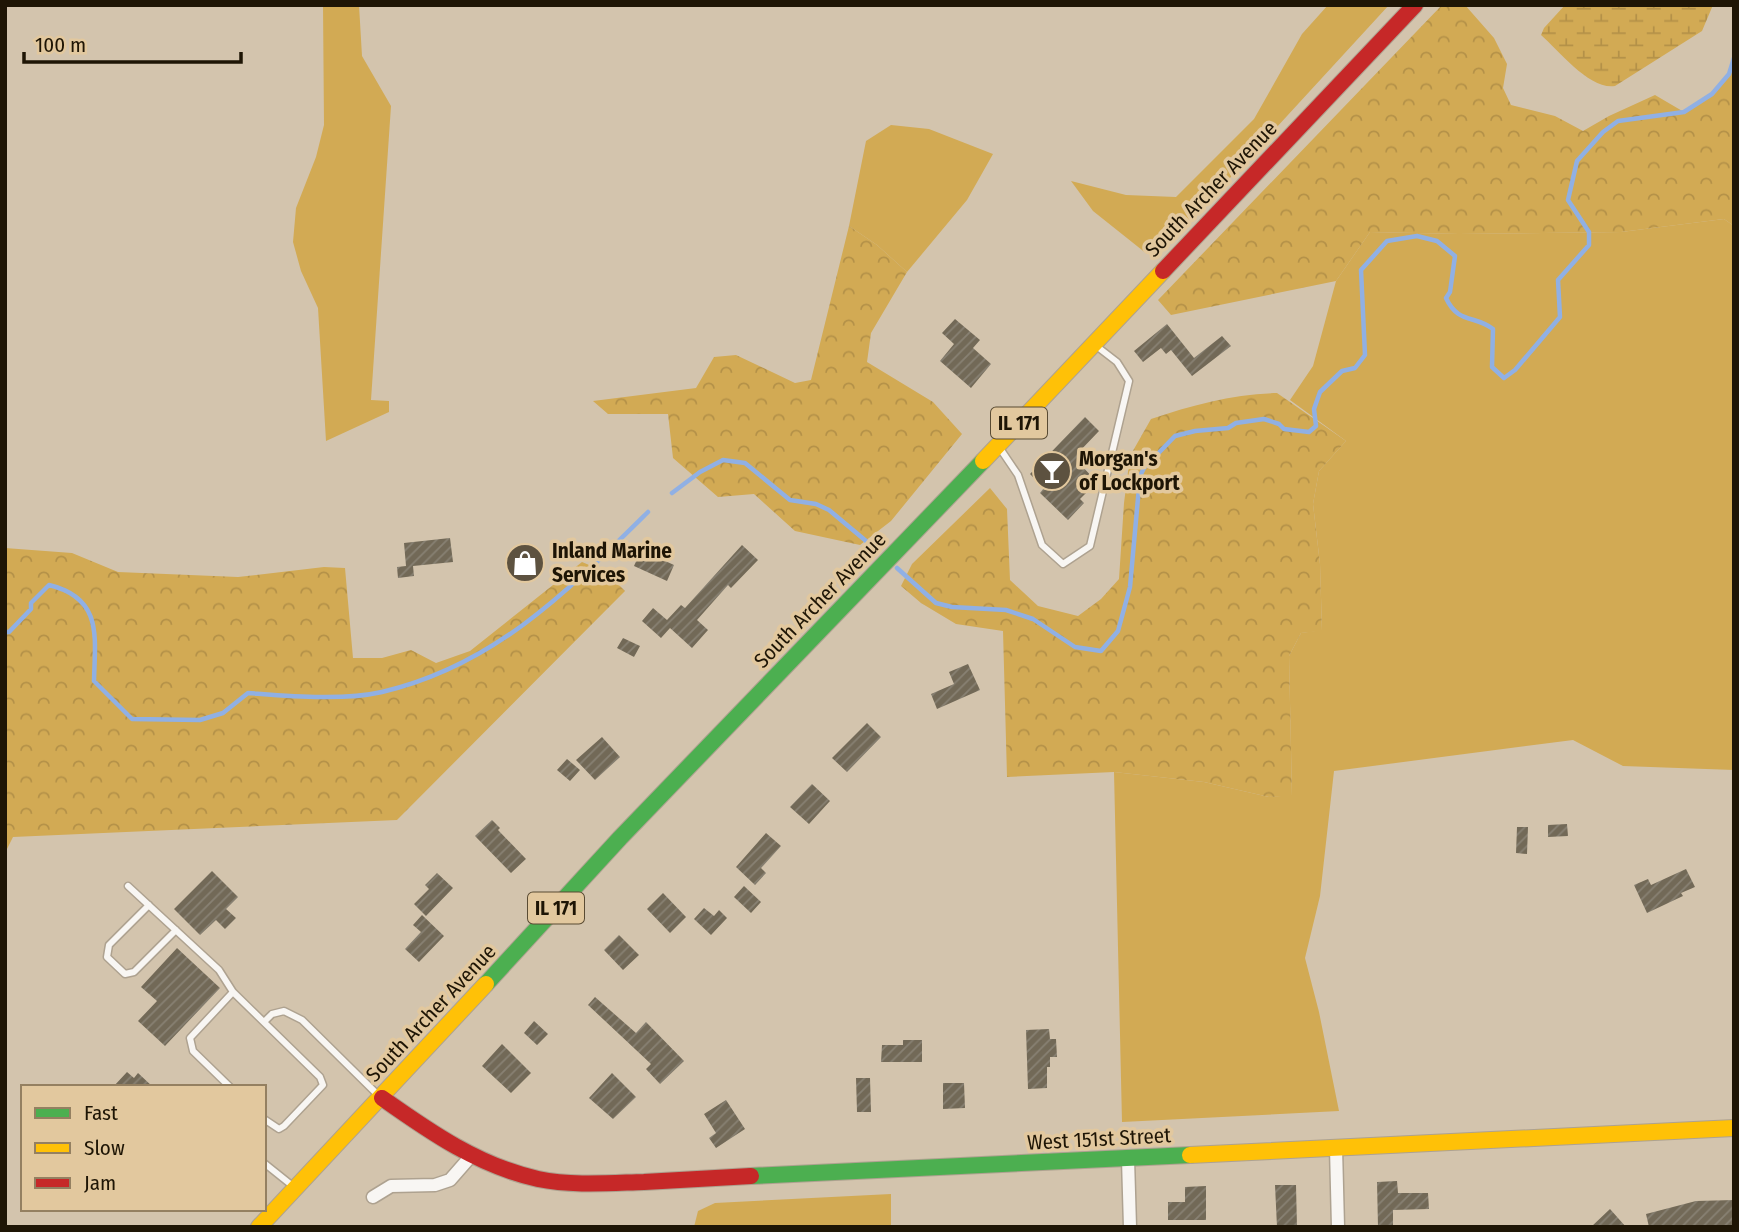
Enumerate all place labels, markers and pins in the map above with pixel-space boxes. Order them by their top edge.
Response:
place label: Morgan's of Lockport [1079,446,1180,496]
bar icon: Morgan's of Lockport [1031,450,1073,492]
place label: Inland Marine Services [552,538,672,588]
shop icon: Inland Marine Services [504,542,546,584]

